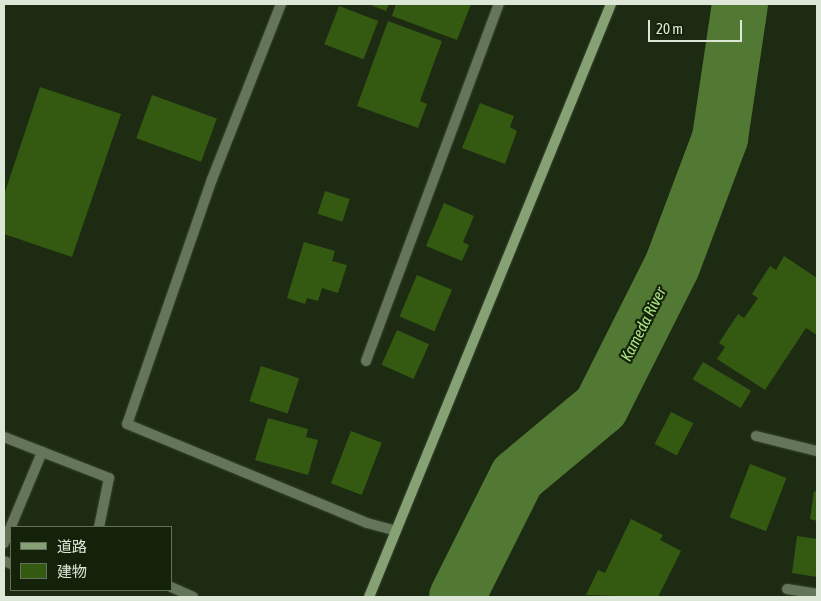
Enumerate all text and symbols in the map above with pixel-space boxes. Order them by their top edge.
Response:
scale bar [651,10,745,42]
text: 20 m [656,20,683,37]
water label: Kameda River [616,284,670,364]
legend [10,526,172,591]
text: 道路 [57,538,87,555]
text: 建物 [57,563,87,580]

